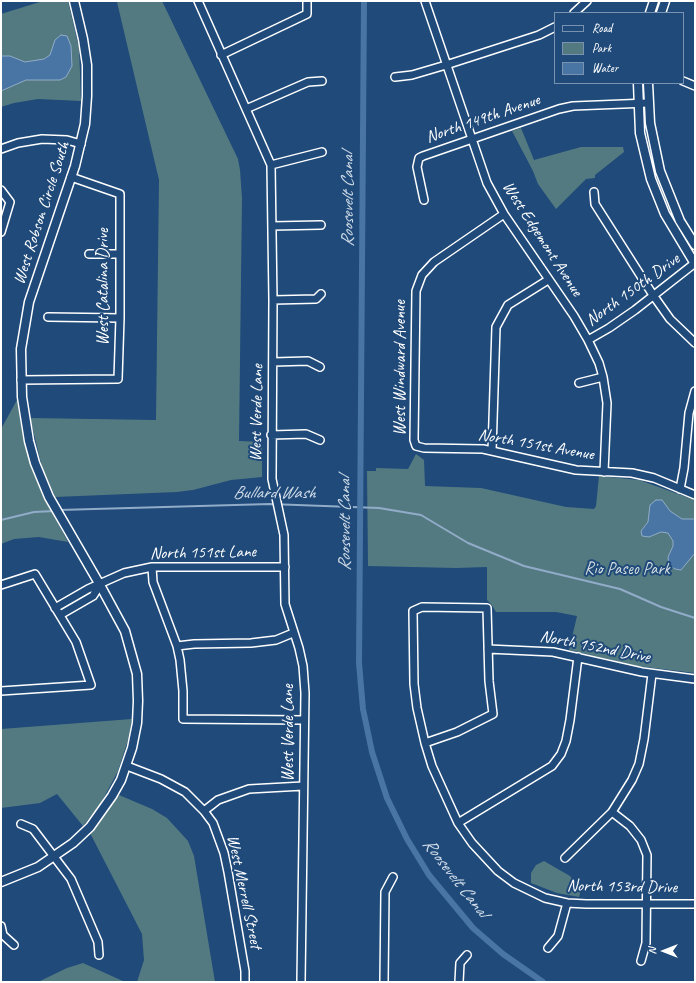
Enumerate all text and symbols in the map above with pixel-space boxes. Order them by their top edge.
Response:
legend [554,12,684,84]
text: Road [592,20,612,36]
text: Park [592,40,611,56]
text: Water [592,60,618,76]
street label: North 149th Avenue [423,90,543,148]
street label: West Robson Circle South [9,139,75,287]
water label: Roosevelt Canal [337,153,359,247]
street label: West Edgemont Avenue [497,178,587,300]
street label: West Catalina Drive [94,228,114,346]
street label: North 150th Drive [582,249,684,331]
street label: West Windward Avenue [391,300,411,436]
street label: West Verde Lane [246,364,268,462]
street label: North 151st Avenue [476,425,596,465]
water label: Roosevelt Canal [334,477,356,571]
water label: Bullard Wash [233,482,315,504]
street label: North 151st Lane [150,542,256,564]
park label: Rio Paseo Park [584,560,670,580]
street label: North 152nd Drive [538,626,652,668]
street label: West Verde Lane [279,684,299,782]
street label: West Merrell Street [222,833,266,951]
water label: Roosevelt Canal [418,834,492,922]
street label: North 153rd Drive [567,876,677,898]
north arrow [644,931,684,971]
text: N [645,948,659,954]

